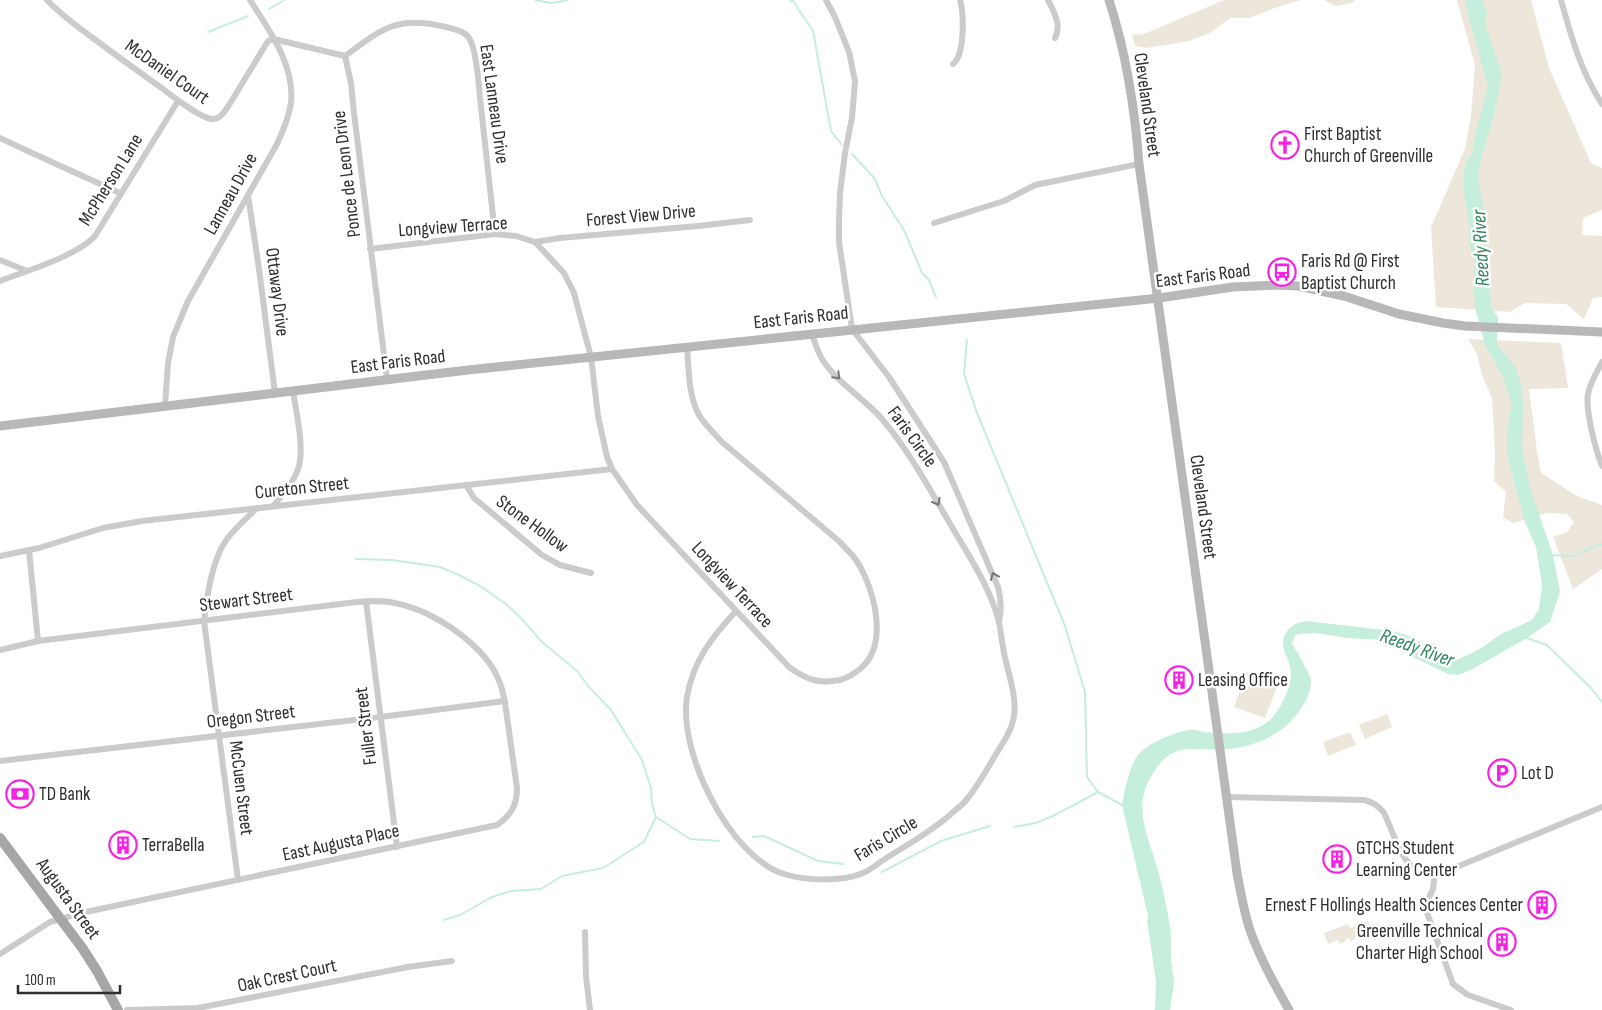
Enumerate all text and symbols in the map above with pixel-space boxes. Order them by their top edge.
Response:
street label: McDaniel Court [120,35,214,110]
street label: East Lanneau Drive [474,43,514,165]
street label: Cleveland Street [1128,51,1166,159]
street label: Ponce de Leon Drive [328,109,366,239]
place label: First Baptist Church of Greenville [1304,123,1433,168]
street label: McPherson Lane [74,130,148,230]
church icon: First Baptist Church of Greenville [1270,130,1300,160]
street label: Lanneau Drive [199,149,263,239]
street label: Forest View Drive [585,200,697,232]
water label: Reedy River [1467,208,1495,287]
street label: Longview Terrace [398,212,508,242]
street label: Ottaway Drive [260,246,294,338]
place label: Faris Rd @ First Baptist Church [1301,250,1400,295]
bus stop icon: Faris Rd @ First Baptist Church [1267,257,1297,287]
street label: East Faris Road [1154,259,1252,293]
street label: East Faris Road [752,302,850,334]
street label: East Faris Road [349,345,447,379]
one-way arrow [831,370,840,379]
street label: Faris Circle [882,402,942,472]
street label: Cleveland Street [1184,453,1222,561]
street label: Cureton Street [254,472,350,504]
street label: Stone Hollow [491,490,573,558]
one-way arrow [931,496,941,505]
street label: Longview Terrace [686,537,778,633]
one-way arrow [989,572,1000,581]
street label: Stewart Street [198,583,294,617]
water label: Reedy River [1377,624,1458,673]
building icon: Leasing Office [1164,665,1194,695]
place label: Leasing Office [1198,669,1288,692]
street label: Fuller Street [350,685,382,766]
street label: Oregon Street [206,700,297,734]
street label: McCuen Street [224,740,258,837]
parking icon: Lot D [1487,758,1517,788]
place label: Lot D [1521,762,1554,785]
bank icon: TD Bank [5,779,35,809]
place label: TD Bank [39,783,91,806]
street label: Faris Circle [850,811,922,867]
street label: East Augusta Place [280,819,402,867]
building icon: TerraBella [108,830,138,860]
place label: TerraBella [142,834,205,857]
place label: GTCHS Student Learning Center [1356,837,1458,882]
building icon: GTCHS Student Learning Center [1322,844,1352,874]
street label: Augusta Street [30,853,105,944]
building icon: Ernest F Hollings Health Sciences Center [1527,890,1557,920]
place label: Ernest F Hollings Health Sciences Center [1265,894,1524,917]
place label: Greenville Technical Charter High School [1356,920,1483,965]
building icon: Greenville Technical Charter High School [1487,927,1517,957]
street label: Oak Crest Court [235,954,339,998]
scale bar [18,962,120,994]
text: 100 m [25,971,56,990]

